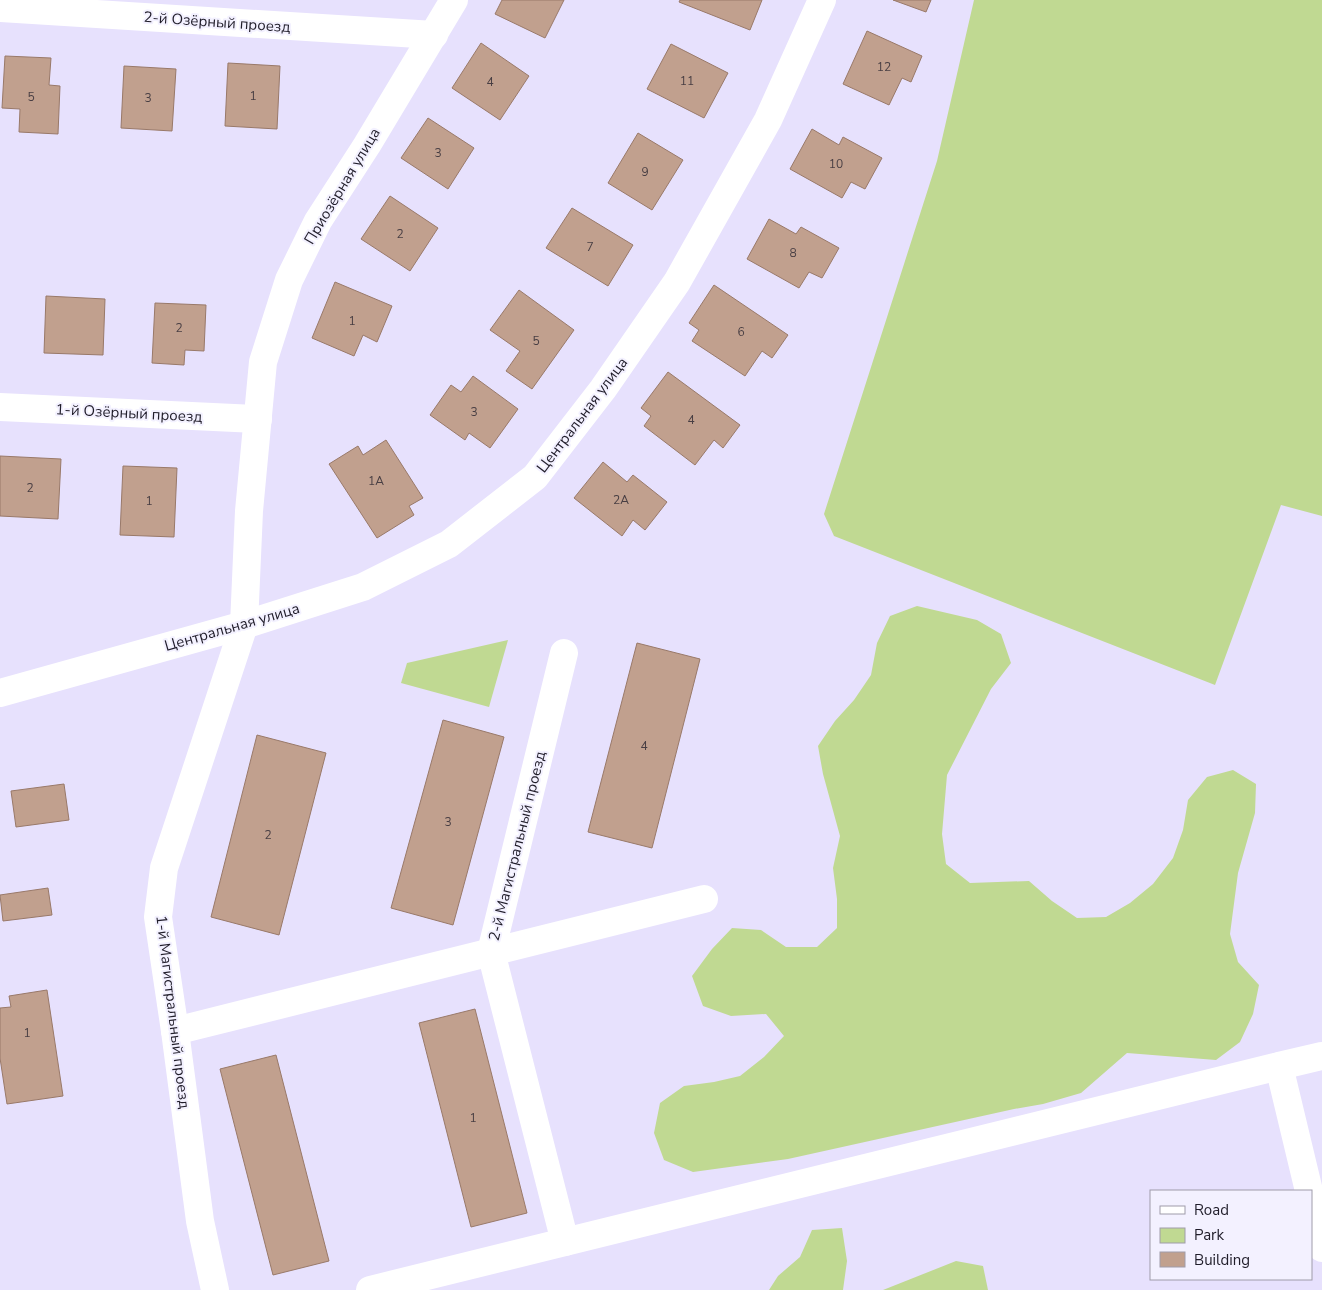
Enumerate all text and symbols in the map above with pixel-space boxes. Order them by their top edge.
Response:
street label: 2-й Озёрный проезд [143,7,291,37]
house number: 12 [877,59,891,75]
house number: 11 [680,73,694,89]
house number: 4 [486,74,494,90]
house number: 1 [249,88,257,104]
house number: 5 [27,89,35,105]
house number: 3 [144,90,152,106]
street label: Приозёрная улица [299,124,385,248]
house number: 3 [434,145,442,161]
house number: 10 [829,156,843,172]
house number: 9 [641,164,649,180]
house number: 2 [396,226,404,242]
house number: 7 [586,239,594,255]
house number: 8 [789,245,797,261]
house number: 1 [348,313,356,329]
house number: 2 [175,320,183,336]
house number: 6 [737,324,745,340]
house number: 5 [532,333,540,349]
street label: Центральная улица [532,353,632,477]
street label: 1-й Озёрный проезд [55,399,203,427]
house number: 3 [470,404,478,420]
house number: 4 [687,412,695,428]
house number: 1А [368,473,384,489]
house number: 2 [26,480,34,496]
house number: 2А [613,492,629,508]
house number: 1 [145,493,153,509]
street label: Центральная улица [162,598,302,656]
house number: 4 [640,738,648,754]
street label: 2-й Магистральный проезд [484,749,550,943]
house number: 3 [444,814,452,830]
house number: 2 [264,827,272,843]
street label: 1-й Магистральный проезд [151,914,195,1110]
house number: 1 [23,1025,31,1041]
house number: 1 [469,1110,477,1126]
legend [1150,1190,1312,1280]
text: Road [1194,1200,1229,1220]
text: Park [1194,1225,1224,1245]
text: Building [1194,1250,1250,1270]

